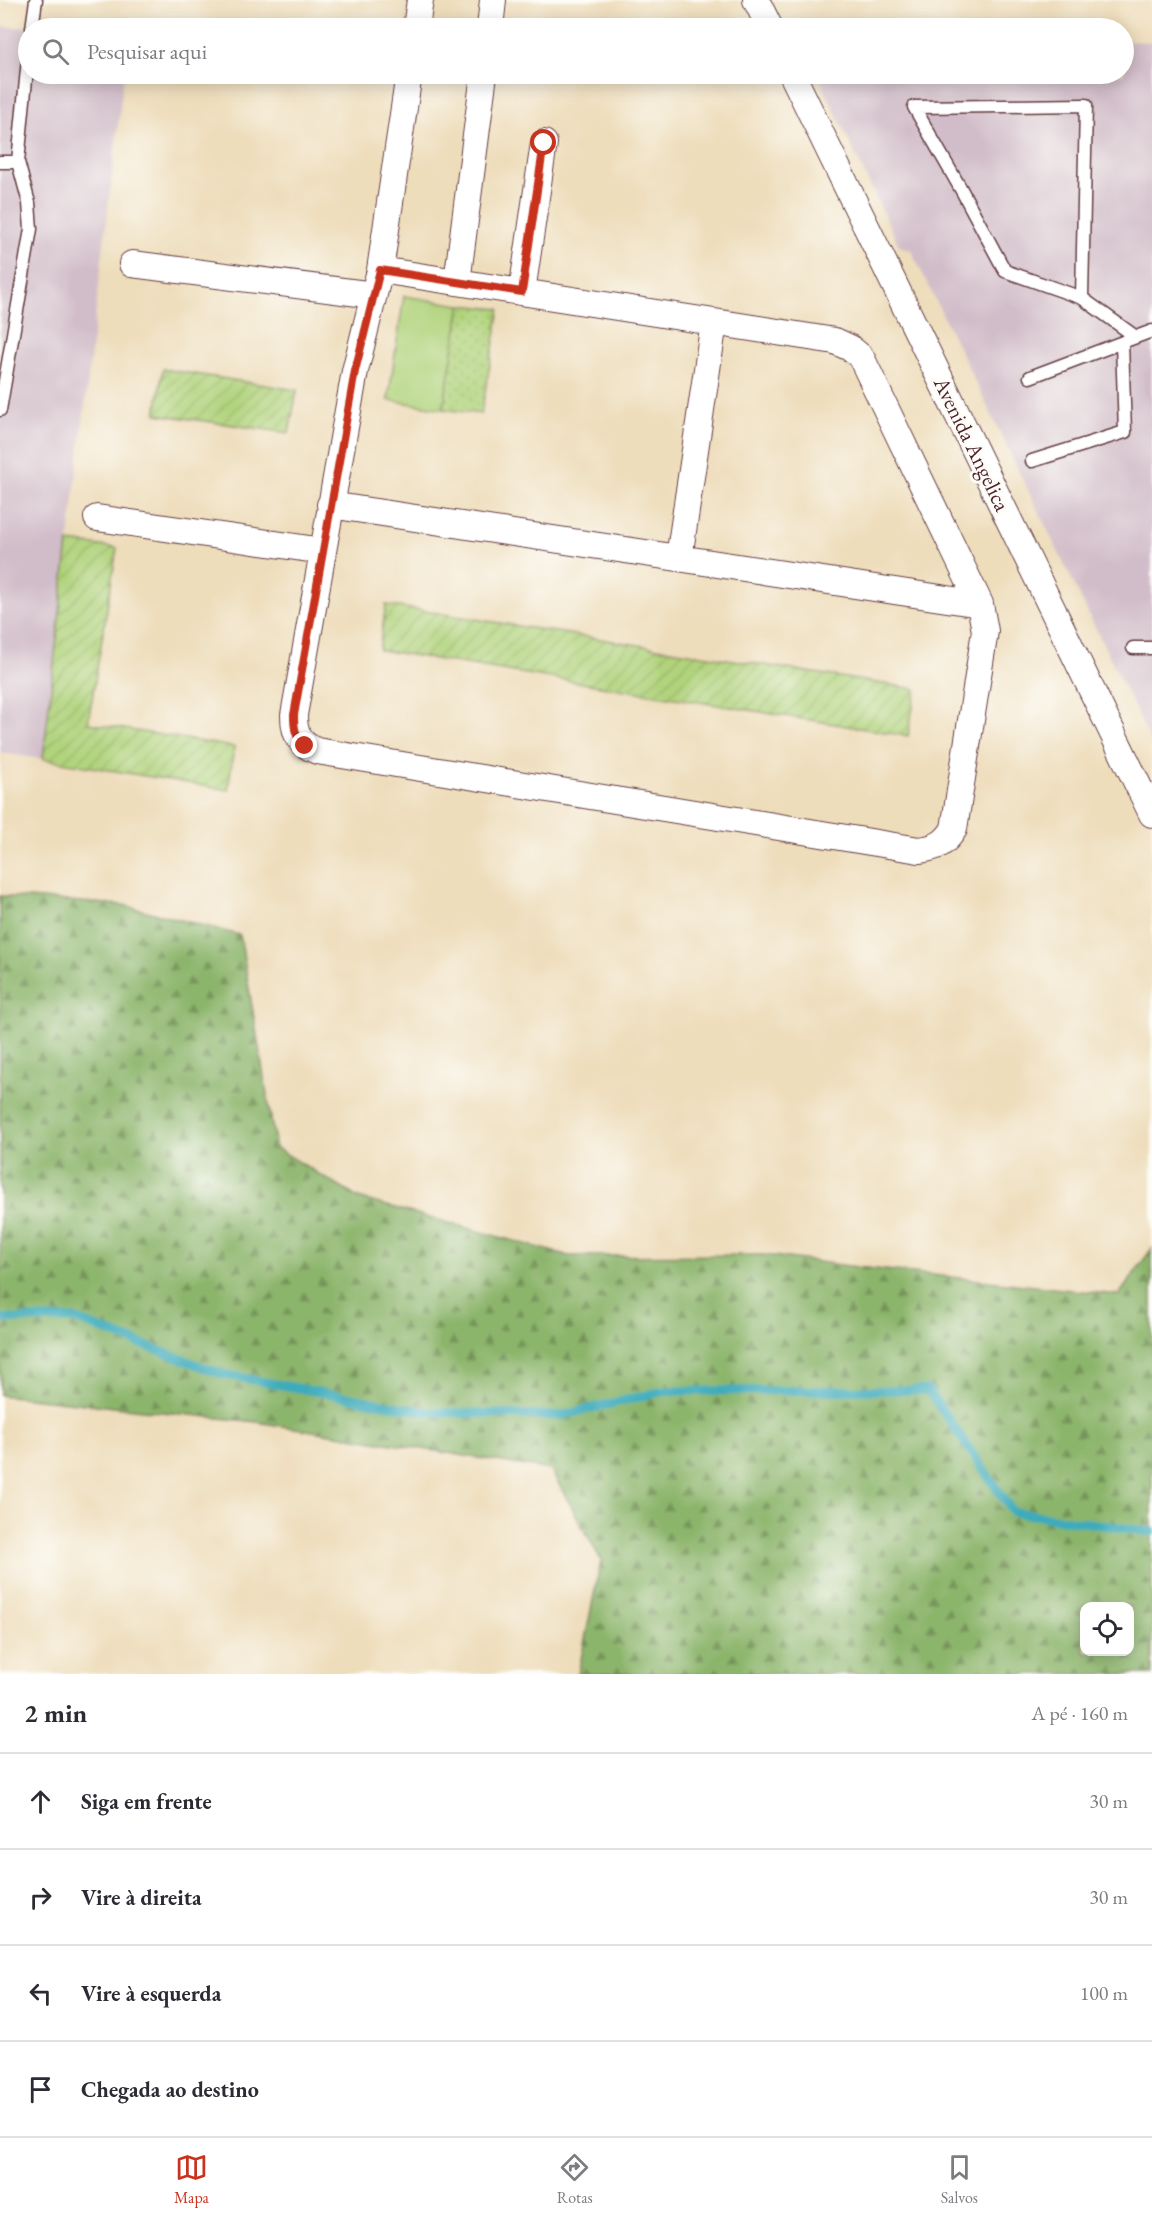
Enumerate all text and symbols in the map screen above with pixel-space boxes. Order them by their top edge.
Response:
search box [18,18,1134,84]
icon: search [39,35,72,68]
text: Pesquisar aqui [87,37,207,66]
route start [530,129,556,155]
street label: Avenida Angelica [927,371,1017,516]
route end [291,732,317,758]
map controls [1080,1602,1134,1656]
button: locate [1080,1602,1134,1656]
text: 2 min [24,1696,87,1730]
text: A pé · 160 m [1032,1700,1128,1726]
icon: ahead [24,1785,57,1818]
text: Siga em frente [81,1787,212,1816]
text: 30 m [1089,1788,1128,1814]
icon: right [24,1881,57,1914]
text: Vire à direita [81,1883,202,1912]
text: 30 m [1089,1884,1128,1910]
icon: left [24,1977,57,2010]
text: Vire à esquerda [81,1979,221,2008]
text: 100 m [1080,1980,1128,2006]
icon: arrive [24,2073,57,2106]
text: Chegada ao destino [81,2075,259,2104]
tab: Mapa [174,2151,209,2208]
tab: Rotas [557,2151,593,2208]
tab: Salvos [941,2151,978,2208]

